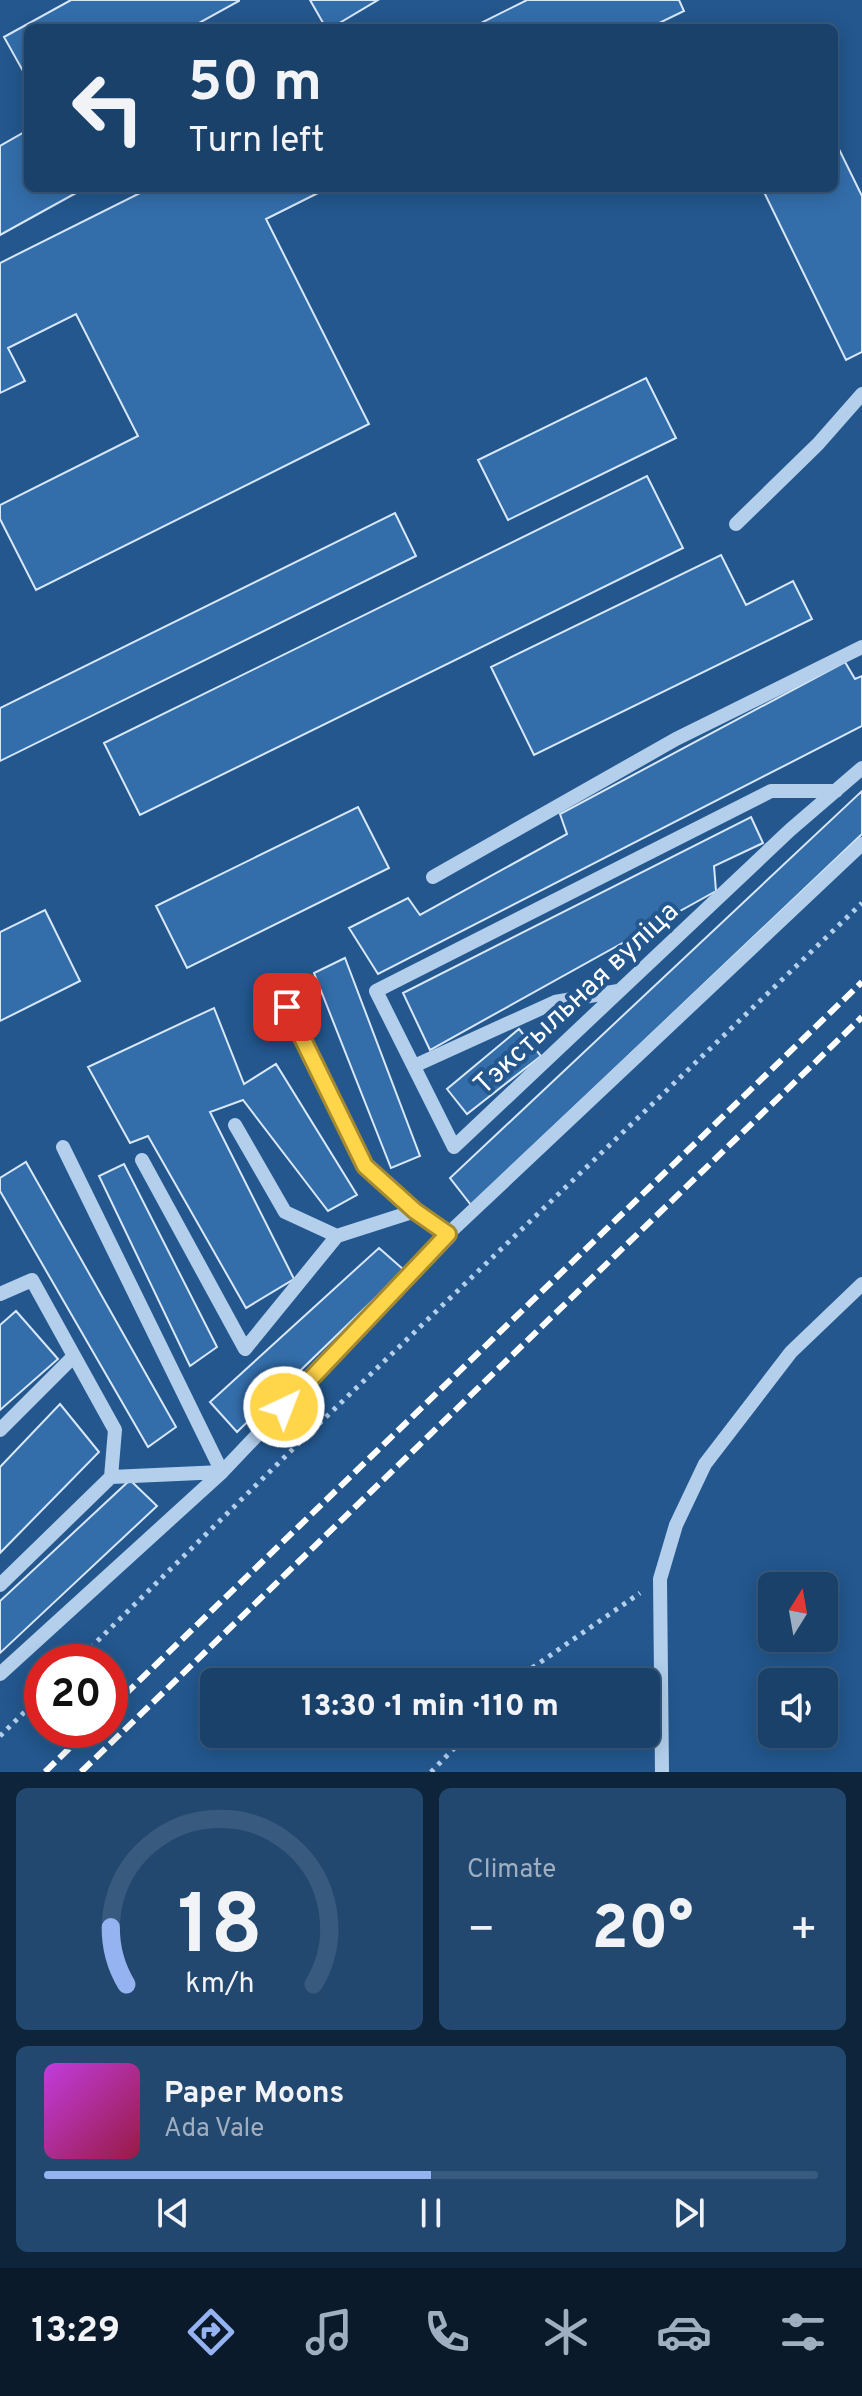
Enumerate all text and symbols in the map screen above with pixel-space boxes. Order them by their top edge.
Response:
text: 50 m [188,50,322,120]
icon: left [56,56,160,160]
text: Turn left [188,119,325,165]
street label: Тэкстыльная вуліца [467,895,687,1104]
pin [253,973,321,1041]
icon: arrive [265,985,309,1029]
position arrow [242,1365,326,1449]
north arrow [758,1572,838,1652]
map controls [758,1572,838,1748]
speed limit sign: 20 [24,1644,128,1748]
button: sound [758,1668,838,1748]
text: 13:30 · 1 min · 110 m [301,1689,559,1726]
text: Climate [467,1854,556,1887]
text: 18 [177,1878,262,1983]
text: 20° [592,1894,693,1970]
text: − [467,1904,495,1960]
text: + [790,1904,818,1960]
text: km/h [185,1967,254,2003]
text: Paper Moons [164,2076,344,2113]
text: Ada Vale [164,2113,264,2146]
icon: previous [151,2191,195,2235]
icon: pause [409,2191,453,2235]
icon: next [667,2191,711,2235]
icon: directions [183,2304,239,2360]
icon: music [301,2304,357,2360]
icon: phone [419,2304,475,2360]
icon: climate [538,2304,594,2360]
icon: car [656,2304,712,2360]
icon: filters [775,2304,831,2360]
text: 13:29 [31,2309,120,2355]

